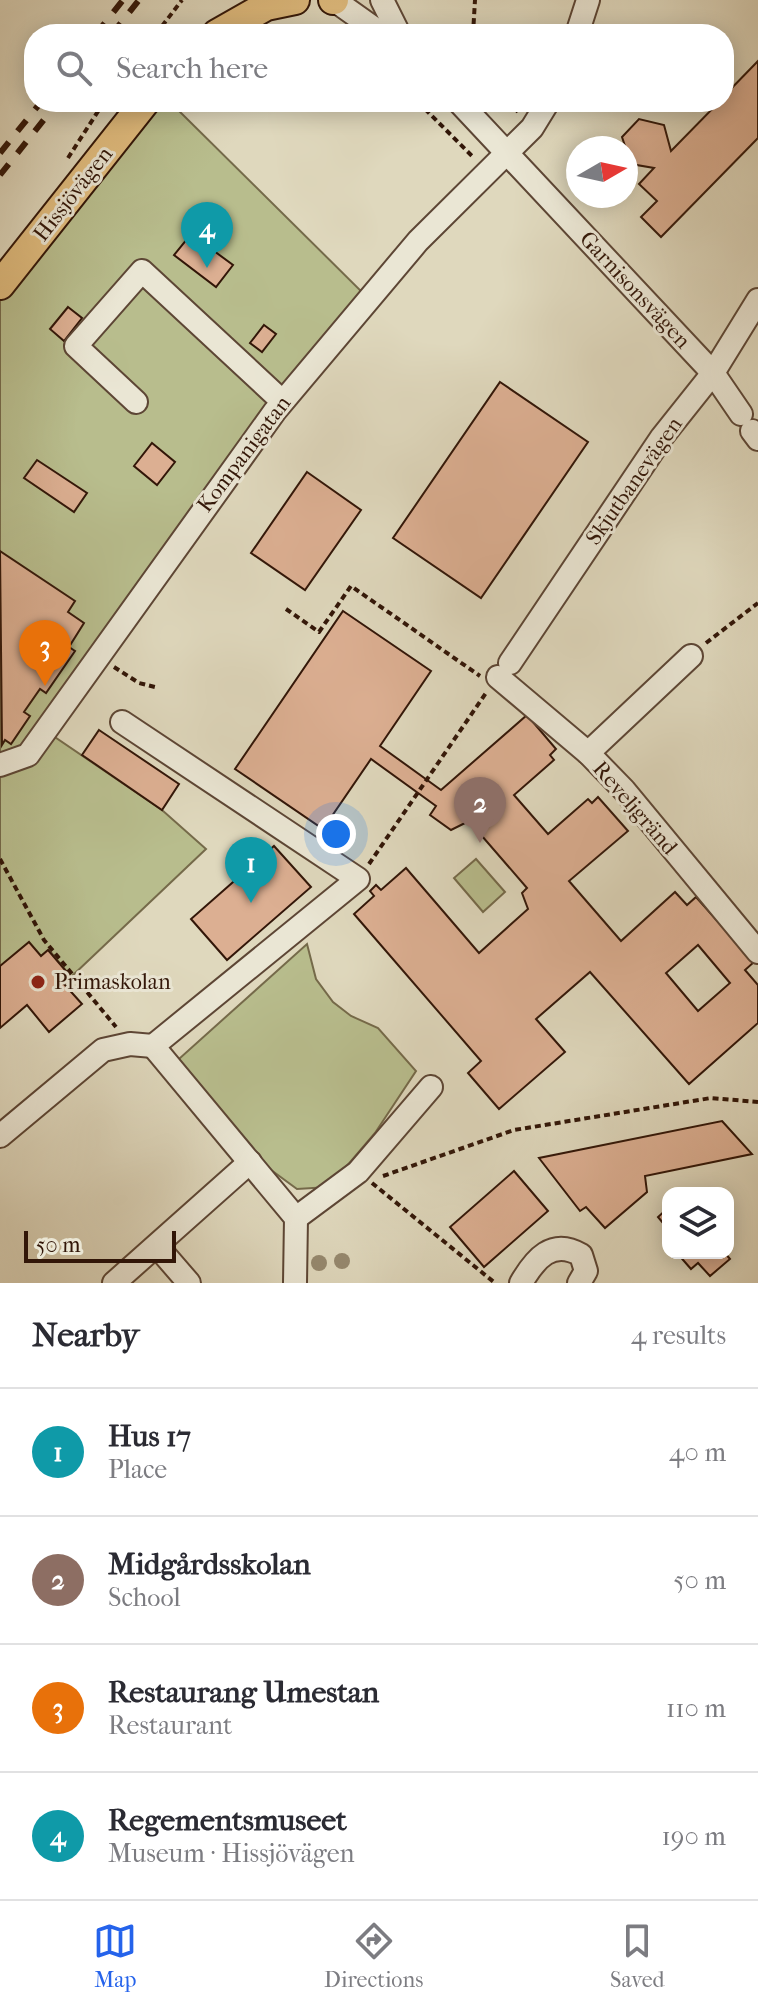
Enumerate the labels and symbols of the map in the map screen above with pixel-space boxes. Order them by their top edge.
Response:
north arrow [566,136,638,208]
street label: Hissjövägen [28,141,118,246]
pin: 4 [181,202,233,268]
street label: Garnisonsvägen [574,226,696,354]
street label: Kompanigatan [192,391,296,517]
street label: Skjutbanevägen [580,412,688,550]
pin: 3 [19,620,71,686]
street label: Reveljgränd [587,756,683,861]
pin: 2 [454,777,506,843]
your location [316,814,356,854]
pin: 1 [225,837,277,903]
place label: Primaskolan [54,969,171,995]
marker: Primaskolan [29,973,47,991]
scale bar [24,1227,176,1263]

